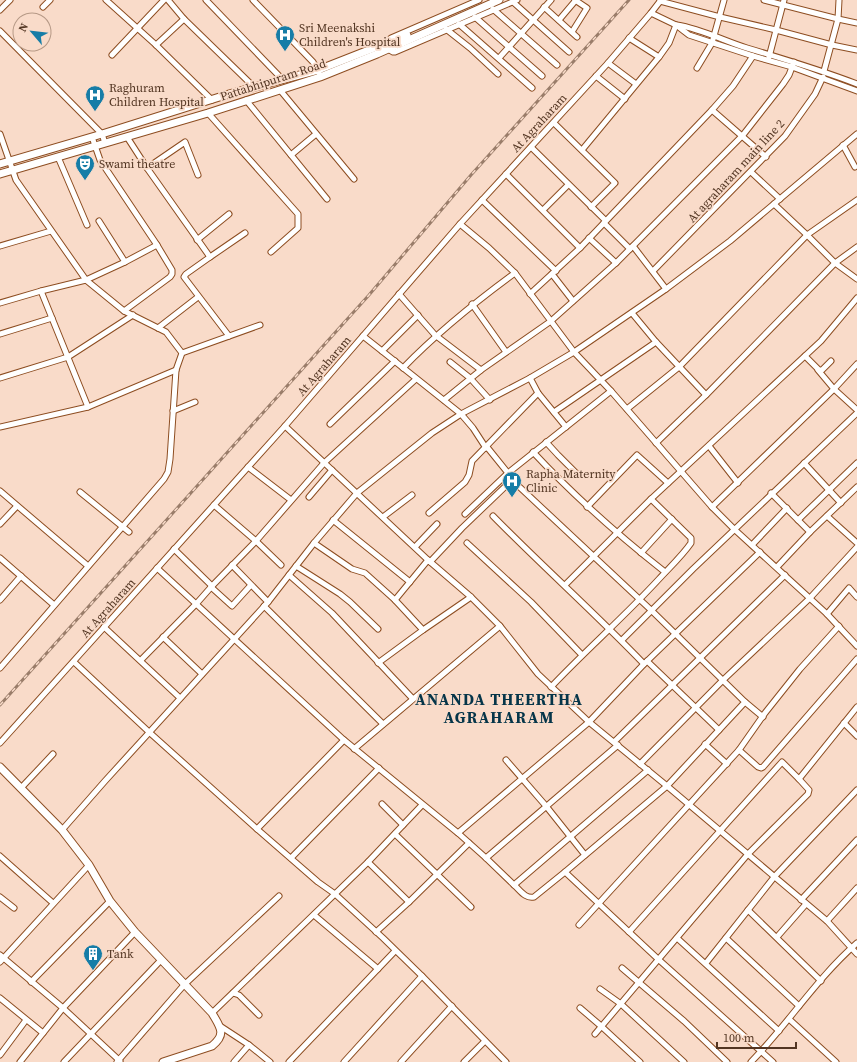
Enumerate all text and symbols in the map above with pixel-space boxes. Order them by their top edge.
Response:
north arrow [12,12,52,52]
text: N [15,20,32,35]
place label: Sri Meenakshi Children's Hospital [299,20,401,50]
hospital icon: Sri Meenakshi Children's Hospital [274,24,296,52]
street label: Pattabhipuram Road [218,55,328,105]
place label: Raghuram Children Hospital [109,80,204,110]
hospital icon: Raghuram Children Hospital [84,84,106,112]
street label: At Agraharam [508,90,570,156]
street label: At agraharam main line 2 [684,116,788,226]
theatre icon: Swami theatre [74,153,96,181]
place label: Swami theatre [99,156,175,172]
street label: At Agraharam [293,332,355,399]
place label: Rapha Maternity Clinic [526,466,616,496]
hospital icon: Rapha Maternity Clinic [501,470,523,498]
street label: At Agraharam [77,575,139,641]
district label: ANANDA THEERTHA AGRAHARAM [415,688,583,728]
building icon: Tank [82,943,104,971]
place label: Tank [107,946,134,962]
scale bar [717,1024,796,1050]
text: 100 m [723,1030,755,1046]

